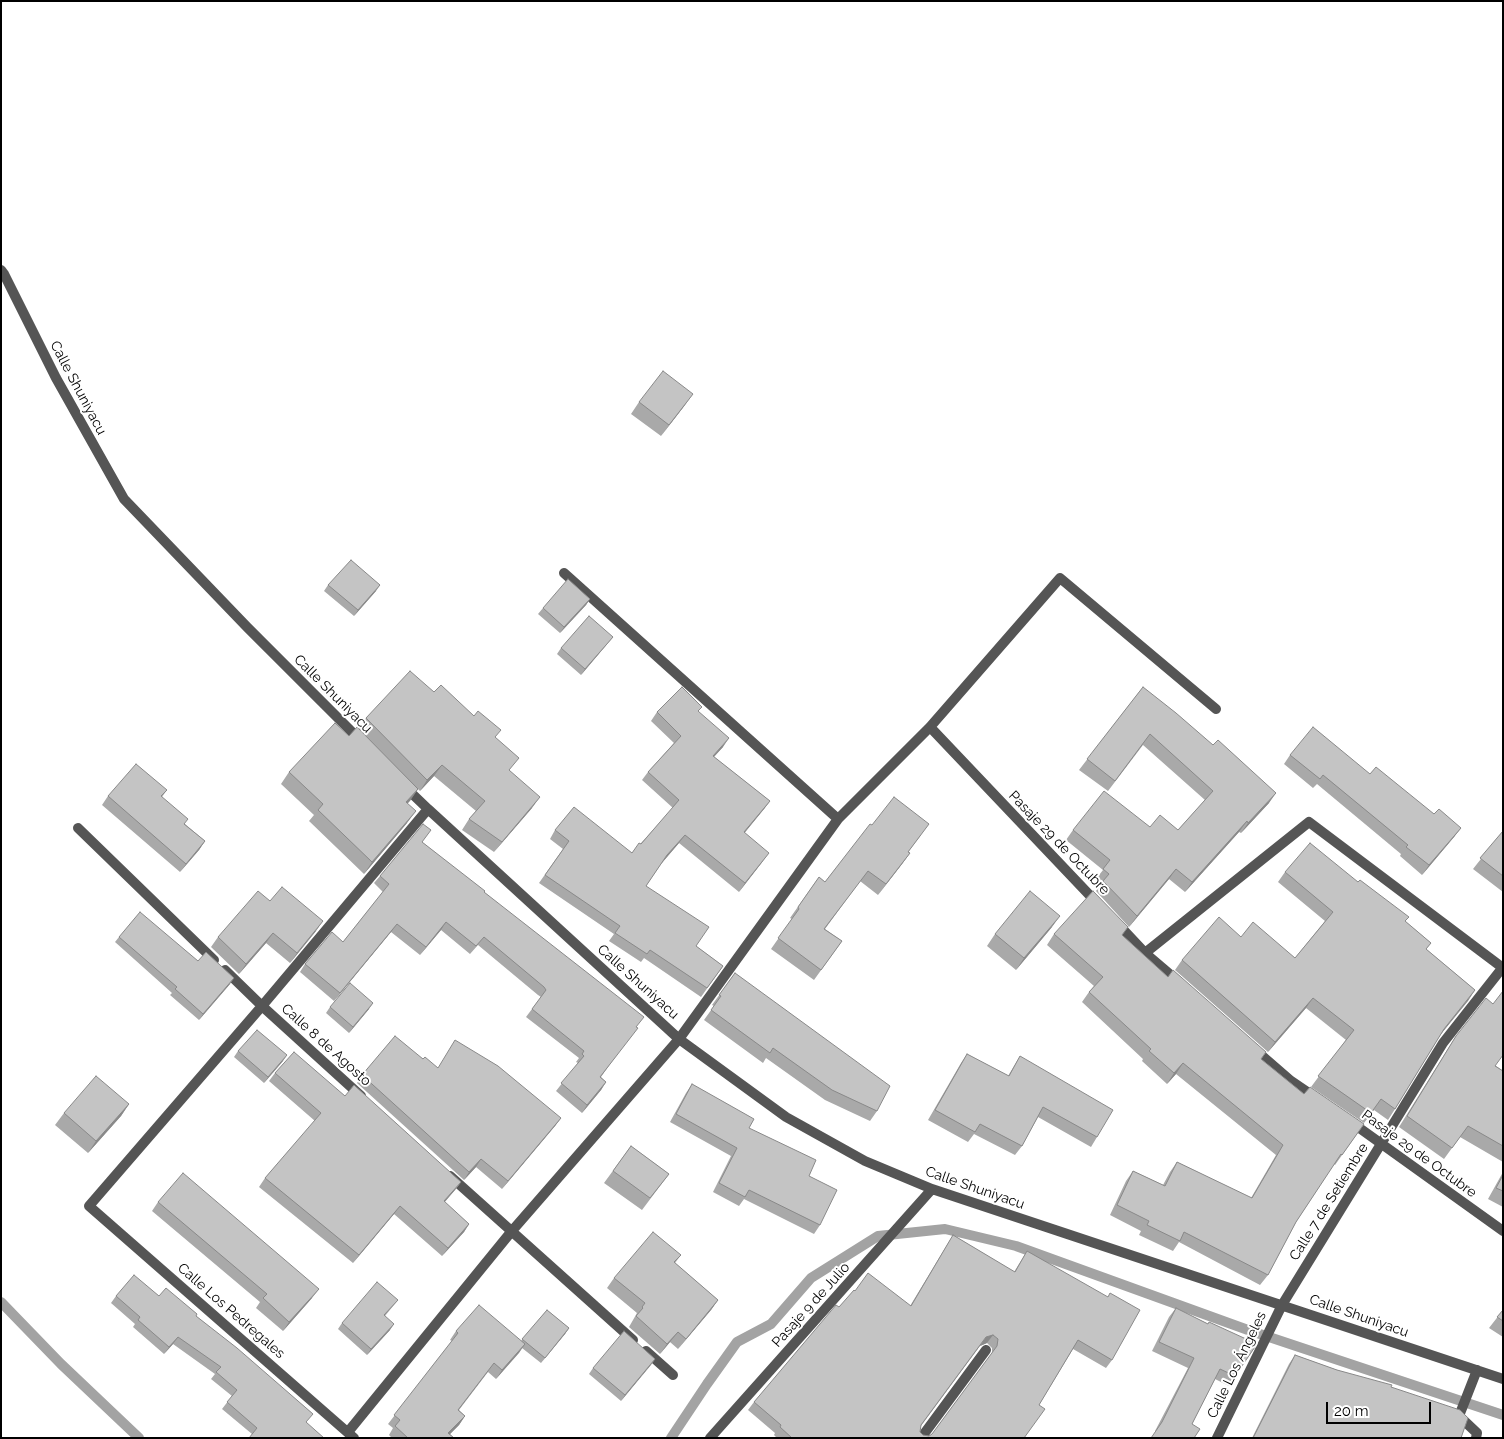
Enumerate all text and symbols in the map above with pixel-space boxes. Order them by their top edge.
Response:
street label: Calle Shuniyacu [46,338,110,438]
street label: Calle Shuniyacu [290,651,376,737]
street label: Pasaje 29 de Octubre [1005,788,1113,898]
street label: Calle Shuniyacu [594,941,682,1023]
street label: Calle 8 de Agosto [278,1000,374,1090]
street label: Pasaje 29 de Octubre [1358,1107,1480,1201]
street label: Calle 7 de Setiembre [1286,1140,1372,1264]
street label: Calle Shuniyacu [923,1163,1027,1213]
street label: Pasaje 9 de Julio [769,1259,853,1351]
street label: Calle Los Pedregales [174,1260,288,1362]
street label: Calle Shuniyacu [1307,1291,1411,1341]
street label: Calle Los Ángeles [1204,1309,1270,1421]
scale bar [1329,1392,1434,1424]
text: 20 m [1334,1402,1369,1420]

